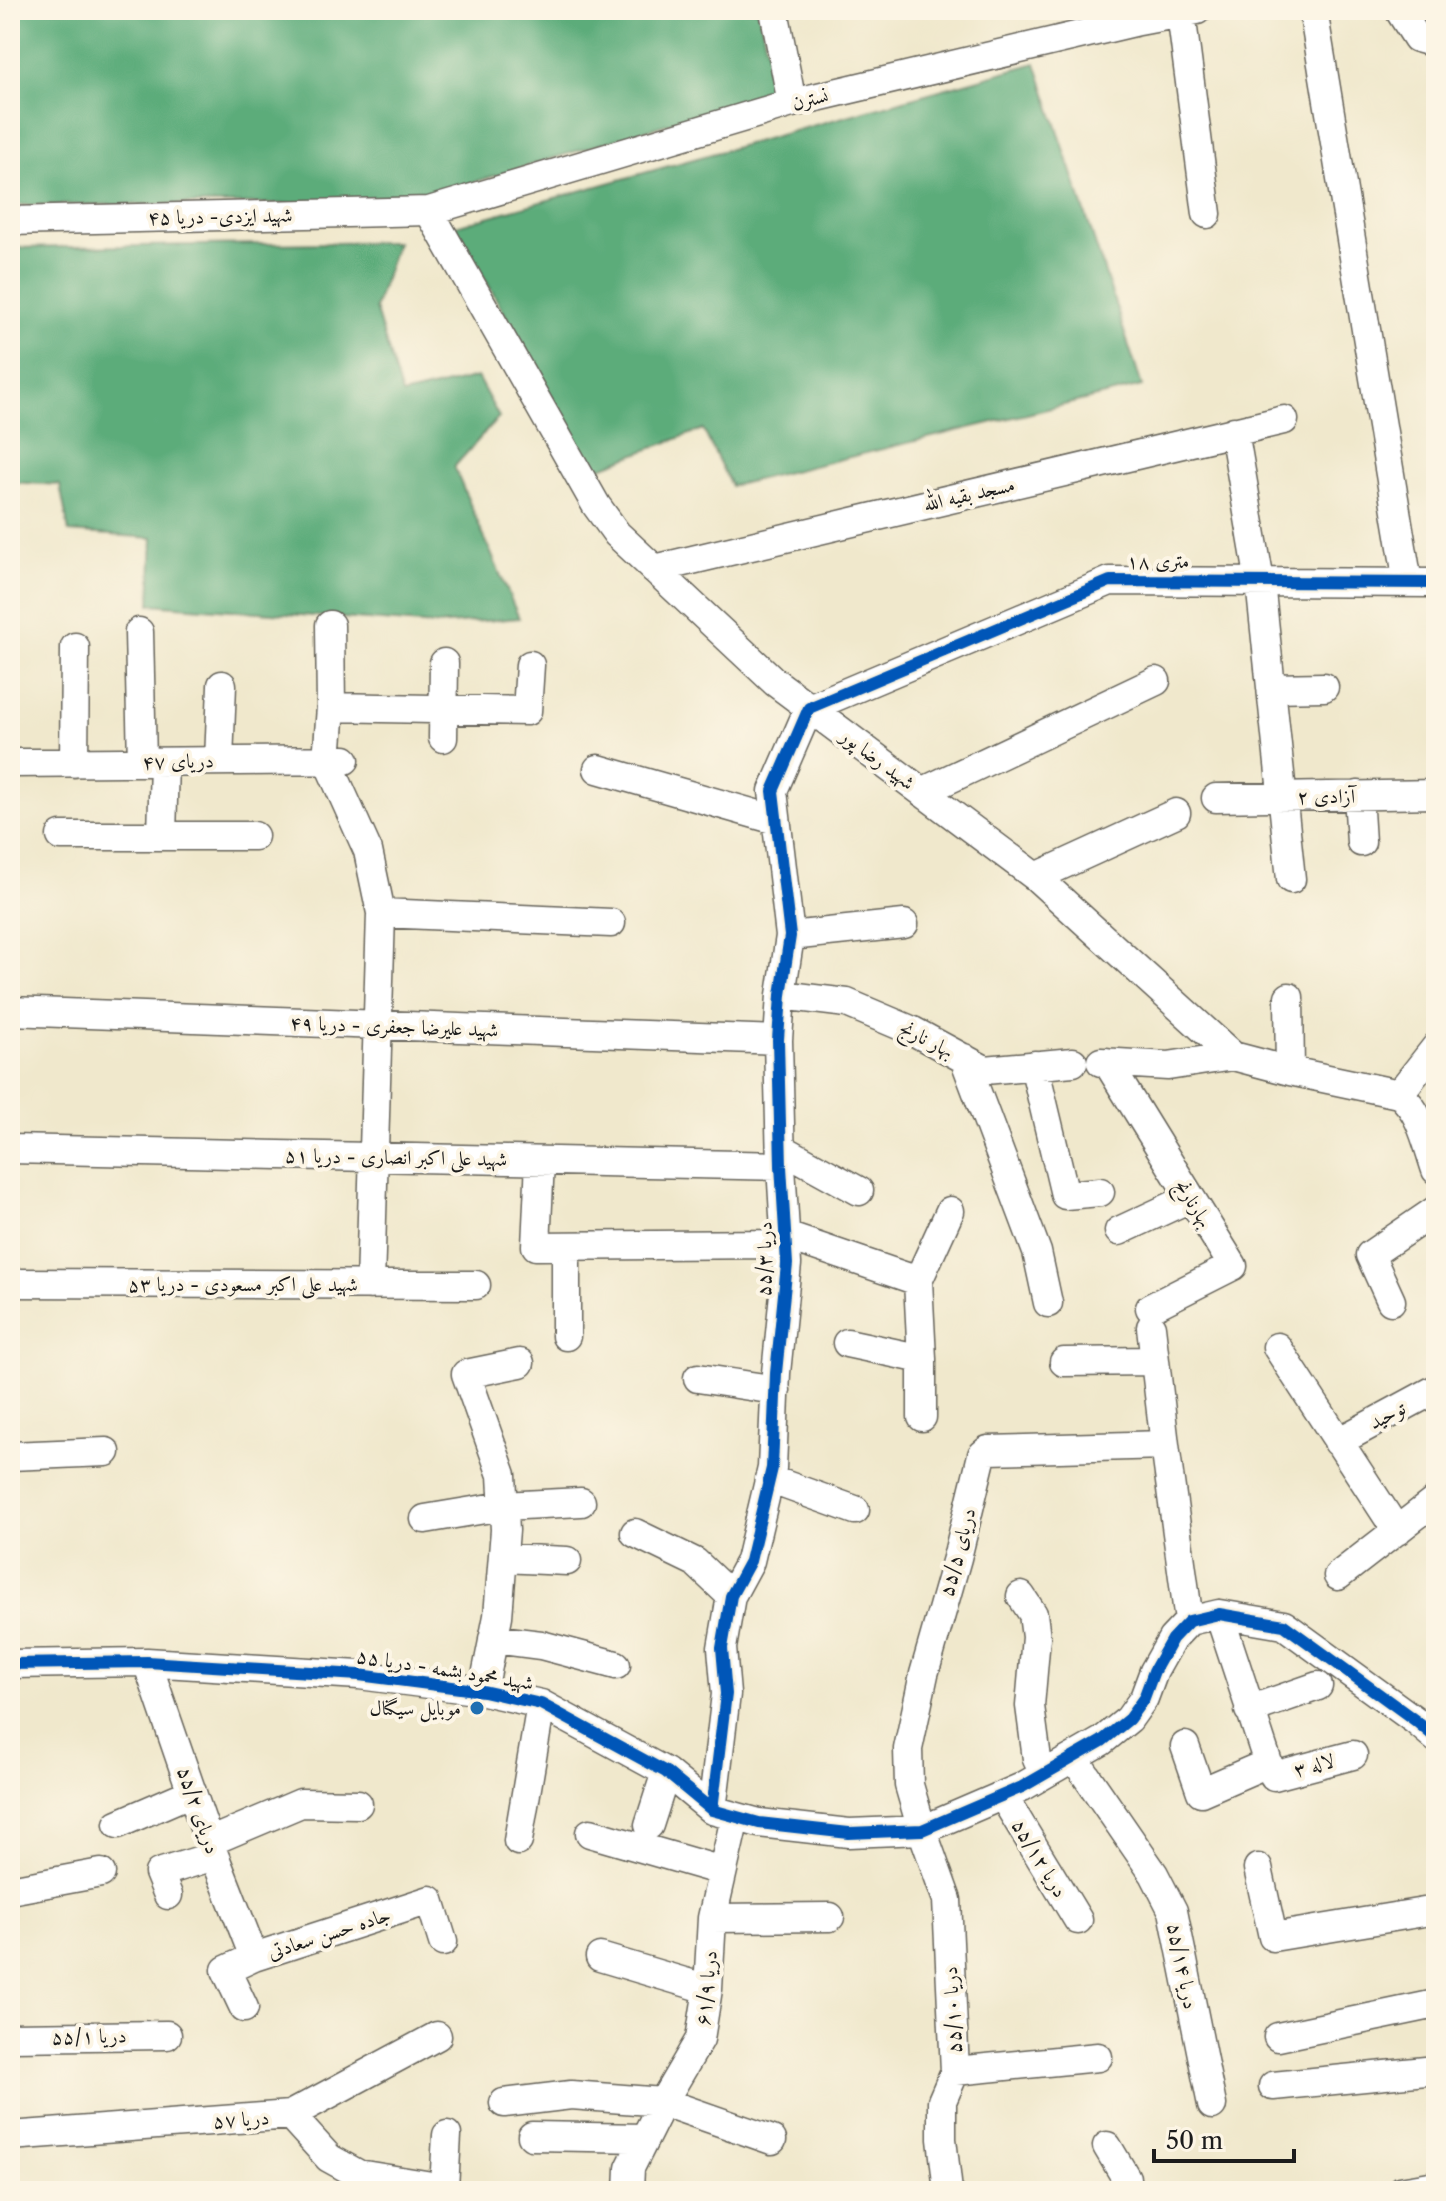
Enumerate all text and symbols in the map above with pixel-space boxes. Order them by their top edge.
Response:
street label: نسترن [789,83,831,115]
street label: شهید ایزدی- دریا ۴۵ [147,203,293,230]
street label: مسجد بقیه الله [920,469,1017,516]
street label: ۱۸ متری [1127,549,1189,573]
street label: شهید رضا پور [833,722,920,797]
street label: دریای ۴۷ [142,748,214,775]
street label: آزادی ۲ [1297,784,1358,808]
street label: شهید علیرضا جعفری - دریا ۴۹ [289,1010,499,1043]
street label: بهار نارنج [894,1015,958,1067]
street label: شهید علی اکبر انصاری - دریا ۵۱ [284,1143,508,1174]
street label: بهارنارنج [1166,1174,1218,1234]
street label: دریا ۵۵/۳ [751,1221,778,1297]
street label: شهید علی اکبر مسعودی - دریا ۵۳ [128,1272,358,1299]
street label: توحید [1365,1395,1410,1435]
street label: دریای ۵۵/۵ [934,1505,981,1599]
street label: شهید محمود بشمه - دریا ۵۵ [355,1643,535,1696]
place label: موبایل سیگنال [370,1696,461,1723]
marker: موبایل سیگنال [468,1699,486,1717]
street label: لاله ۳ [1291,1748,1337,1782]
street label: دریای ۵۵/۲ [172,1763,225,1857]
street label: دریا ۵۵/۱۲ [1006,1814,1073,1902]
street label: جاده حسن سعادتی [265,1902,394,1966]
street label: دریا ۵۵/۱۴ [1162,1921,1203,2011]
street label: دریا ۶۱/۹ [690,1949,723,2027]
street label: دریا ۵۵/۱۰ [938,1966,967,2054]
street label: دریا ۵۵/۱ [51,2023,127,2050]
street label: دریا ۵۷ [212,2105,270,2134]
scale bar [1154,2113,1294,2163]
text: 50 m [1166,2126,1223,2155]

